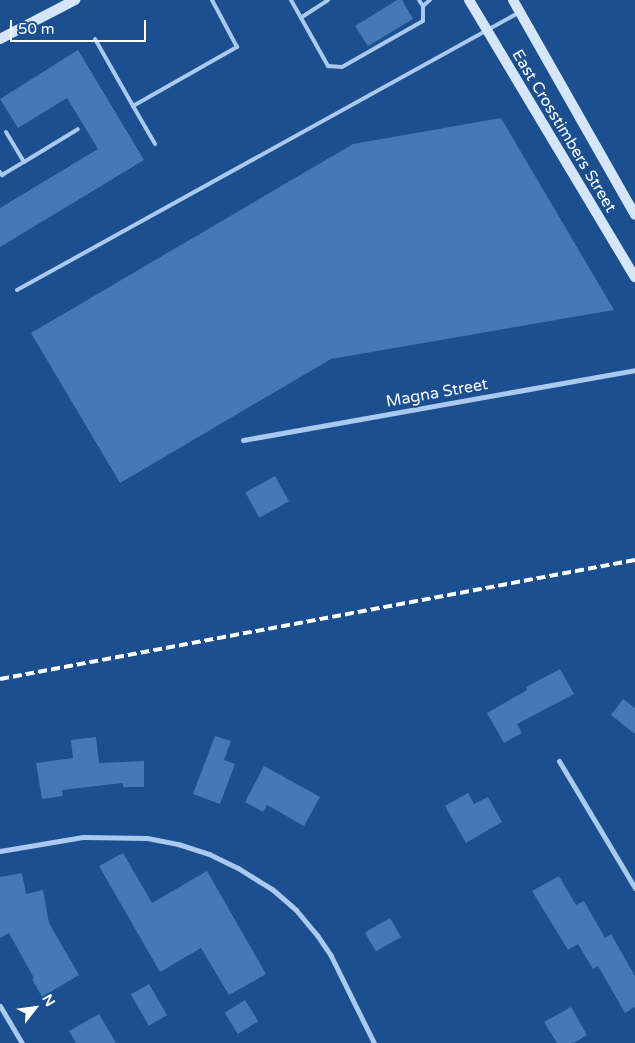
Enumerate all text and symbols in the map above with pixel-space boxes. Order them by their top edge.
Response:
scale bar [12,10,149,42]
text: 50 m [18,20,55,38]
street label: East Crosstimbers Street [508,46,620,216]
street label: Magna Street [385,375,489,411]
north arrow [10,983,60,1033]
text: N [38,991,59,1009]

